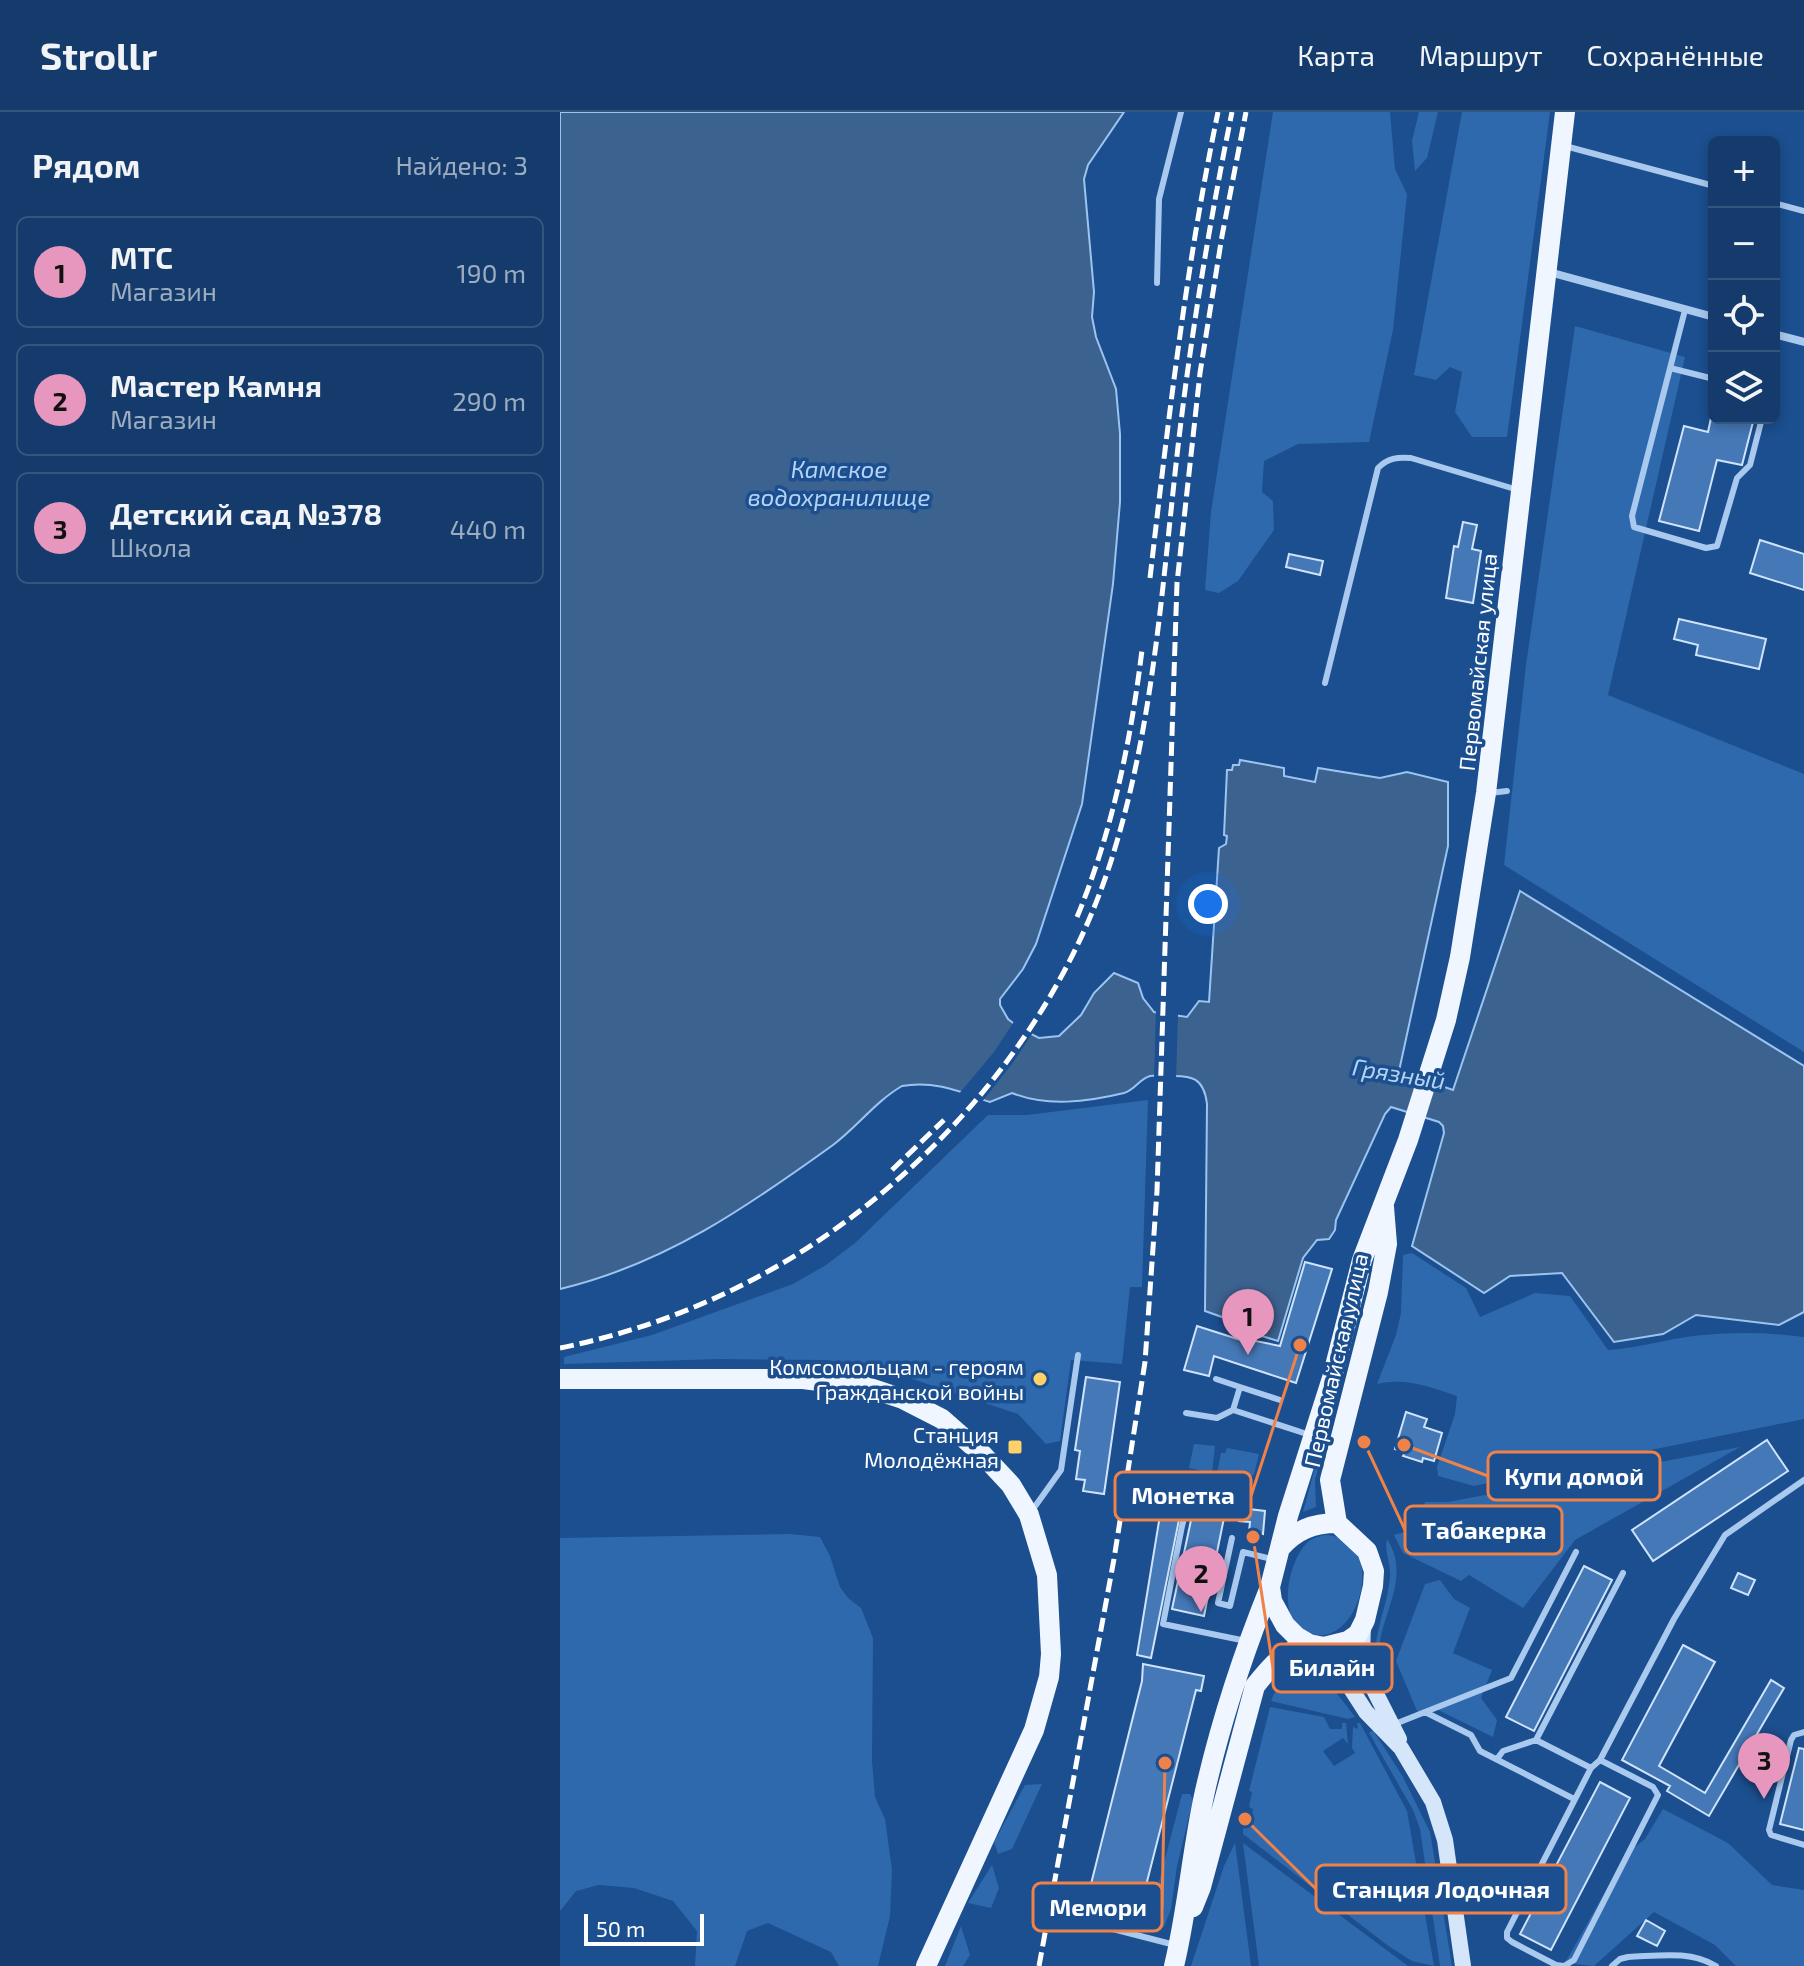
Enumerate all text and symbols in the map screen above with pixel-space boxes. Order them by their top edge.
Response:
text: Strollr [40,32,157,78]
text: Карта [1297,38,1375,72]
text: Маршрут [1419,38,1543,72]
text: Сохранённые [1587,38,1764,72]
map controls [1708,136,1780,424]
button: + [1708,136,1780,208]
text: Рядом [32,144,140,185]
text: Найдено: 3 [395,149,528,180]
button: − [1708,208,1780,280]
text: МТС [110,239,173,275]
text: 1 [54,257,66,288]
text: 190 m [457,257,526,288]
text: Магазин [110,275,217,306]
button: locate [1708,280,1780,352]
button: layers [1708,352,1780,424]
text: Мастер Камня [110,367,322,403]
text: 2 [52,385,68,416]
text: 290 m [452,385,526,416]
text: Магазин [110,403,217,434]
water label: Камское водохранилище [748,454,930,511]
text: Детский сад №378 [110,495,382,531]
text: 3 [53,513,67,544]
text: 440 m [450,513,526,544]
text: Школа [110,531,192,562]
street label: Первомайская улица [1453,552,1502,772]
your location [1188,884,1228,924]
water label: Грязный [1351,1051,1447,1095]
street label: Первомайская улица [1298,1251,1373,1470]
pin: 1 [1222,1289,1274,1355]
place label: Комсомольцам - героям Гражданской войны [769,1353,1024,1404]
marker: Комсомольцам - героям Гражданской войны [1031,1370,1049,1388]
place label: Станция Молодёжная [864,1421,999,1472]
marker: Станция Молодёжная [1006,1438,1024,1456]
callout: Купи домой [1488,1452,1660,1500]
text: Купи домой [1504,1461,1644,1490]
callout: Монетка [1115,1472,1251,1520]
text: Монетка [1131,1480,1235,1509]
callout: Табакерка [1405,1506,1562,1554]
text: Табакерка [1421,1515,1547,1544]
pin: 2 [1175,1546,1227,1612]
callout: Билайн [1273,1644,1392,1692]
text: Билайн [1289,1652,1375,1681]
pin: 3 [1738,1733,1790,1799]
callout: Станция Лодочная [1316,1865,1566,1913]
text: Станция Лодочная [1332,1874,1550,1903]
callout: Мемори [1033,1883,1162,1931]
text: Мемори [1049,1892,1147,1921]
scale bar [584,1910,704,1946]
text: 50 m [596,1915,645,1941]

